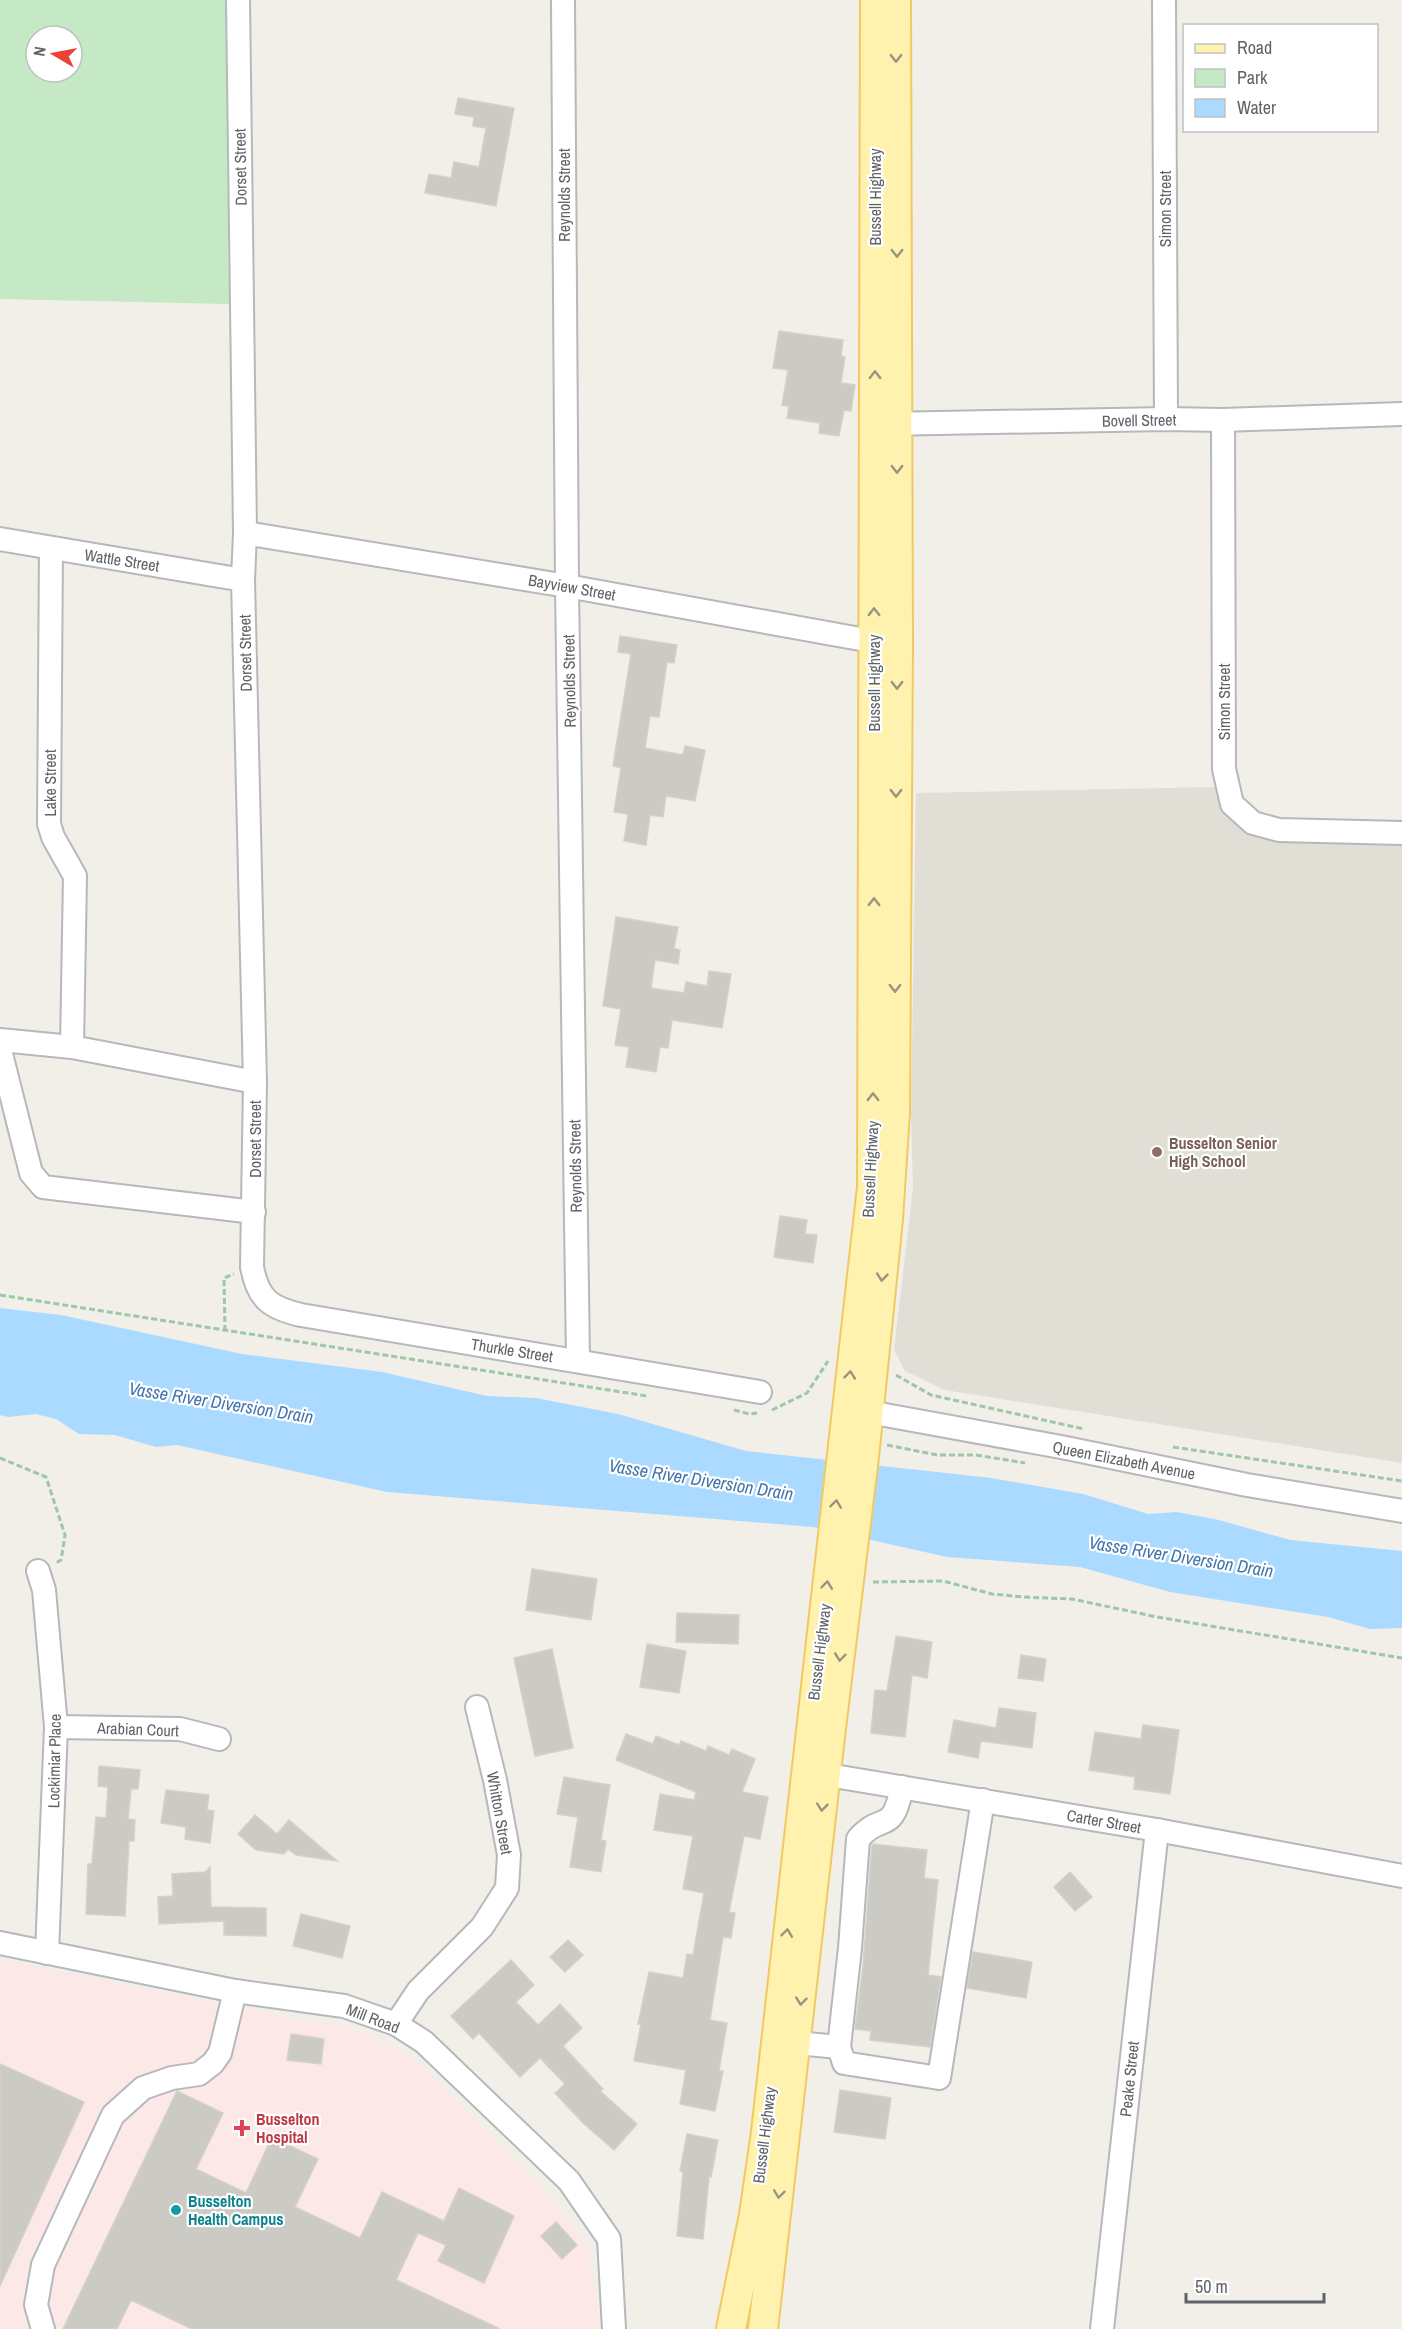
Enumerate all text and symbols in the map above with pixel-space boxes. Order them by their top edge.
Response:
north arrow [24,24,84,84]
legend [1183,24,1378,132]
text: Road [1237,35,1272,60]
text: N [28,45,51,58]
one-way arrow [890,54,902,63]
text: Park [1237,65,1268,90]
text: Water [1237,95,1276,120]
street label: Dorset Street [228,128,252,206]
street label: Reynolds Street [553,148,575,242]
street label: Bussell Highway [864,148,886,245]
street label: Simon Street [1154,170,1176,247]
one-way arrow [891,249,903,258]
one-way arrow [869,371,881,380]
street label: Bovell Street [1102,408,1177,432]
one-way arrow [891,465,903,474]
street label: Wattle Street [83,543,161,577]
street label: Bayview Street [527,569,618,606]
one-way arrow [868,608,880,617]
street label: Dorset Street [233,614,257,692]
street label: Reynolds Street [557,634,581,728]
street label: Bussell Highway [863,634,885,731]
street label: Simon Street [1213,663,1235,740]
one-way arrow [891,681,903,690]
street label: Lake Street [39,749,61,817]
one-way arrow [890,788,903,797]
one-way arrow [868,898,880,907]
one-way arrow [889,983,901,992]
one-way arrow [867,1093,879,1102]
street label: Dorset Street [244,1100,266,1178]
street label: Reynolds Street [563,1119,587,1213]
street label: Bussell Highway [856,1120,884,1218]
place label: Busselton Senior High School [1169,1132,1278,1172]
marker: Busselton Senior High School [1150,1145,1164,1159]
one-way arrow [876,1272,889,1281]
street label: Thurkle Street [470,1333,555,1367]
one-way arrow [843,1370,856,1379]
water label: Vasse River Diversion Drain [127,1376,315,1429]
street label: Queen Elizabeth Avenue [1051,1435,1197,1485]
water label: Vasse River Diversion Drain [607,1453,795,1506]
one-way arrow [830,1500,842,1509]
water label: Vasse River Diversion Drain [1087,1530,1275,1583]
one-way arrow [820,1580,833,1590]
street label: Bussell Highway [802,1602,836,1701]
one-way arrow [834,1652,846,1662]
street label: Lockimiar Place [42,1714,66,1808]
street label: Arabian Court [96,1717,180,1741]
street label: Whitton Street [482,1770,518,1857]
one-way arrow [816,1802,829,1811]
street label: Carter Street [1065,1804,1143,1838]
one-way arrow [780,1928,793,1937]
one-way arrow [795,1996,808,2005]
street label: Mill Road [343,1998,403,2038]
street label: Peake Street [1114,2040,1144,2118]
street label: Bussell Highway [747,2085,781,2184]
place label: Busselton Hospital [256,2108,319,2148]
marker: Busselton Hospital [233,2119,251,2137]
place label: Busselton Health Campus [188,2190,284,2230]
one-way arrow [774,2190,786,2199]
marker: Busselton Health Campus [169,2203,183,2217]
scale bar [1186,2266,1324,2304]
text: 50 m [1195,2274,1228,2299]

